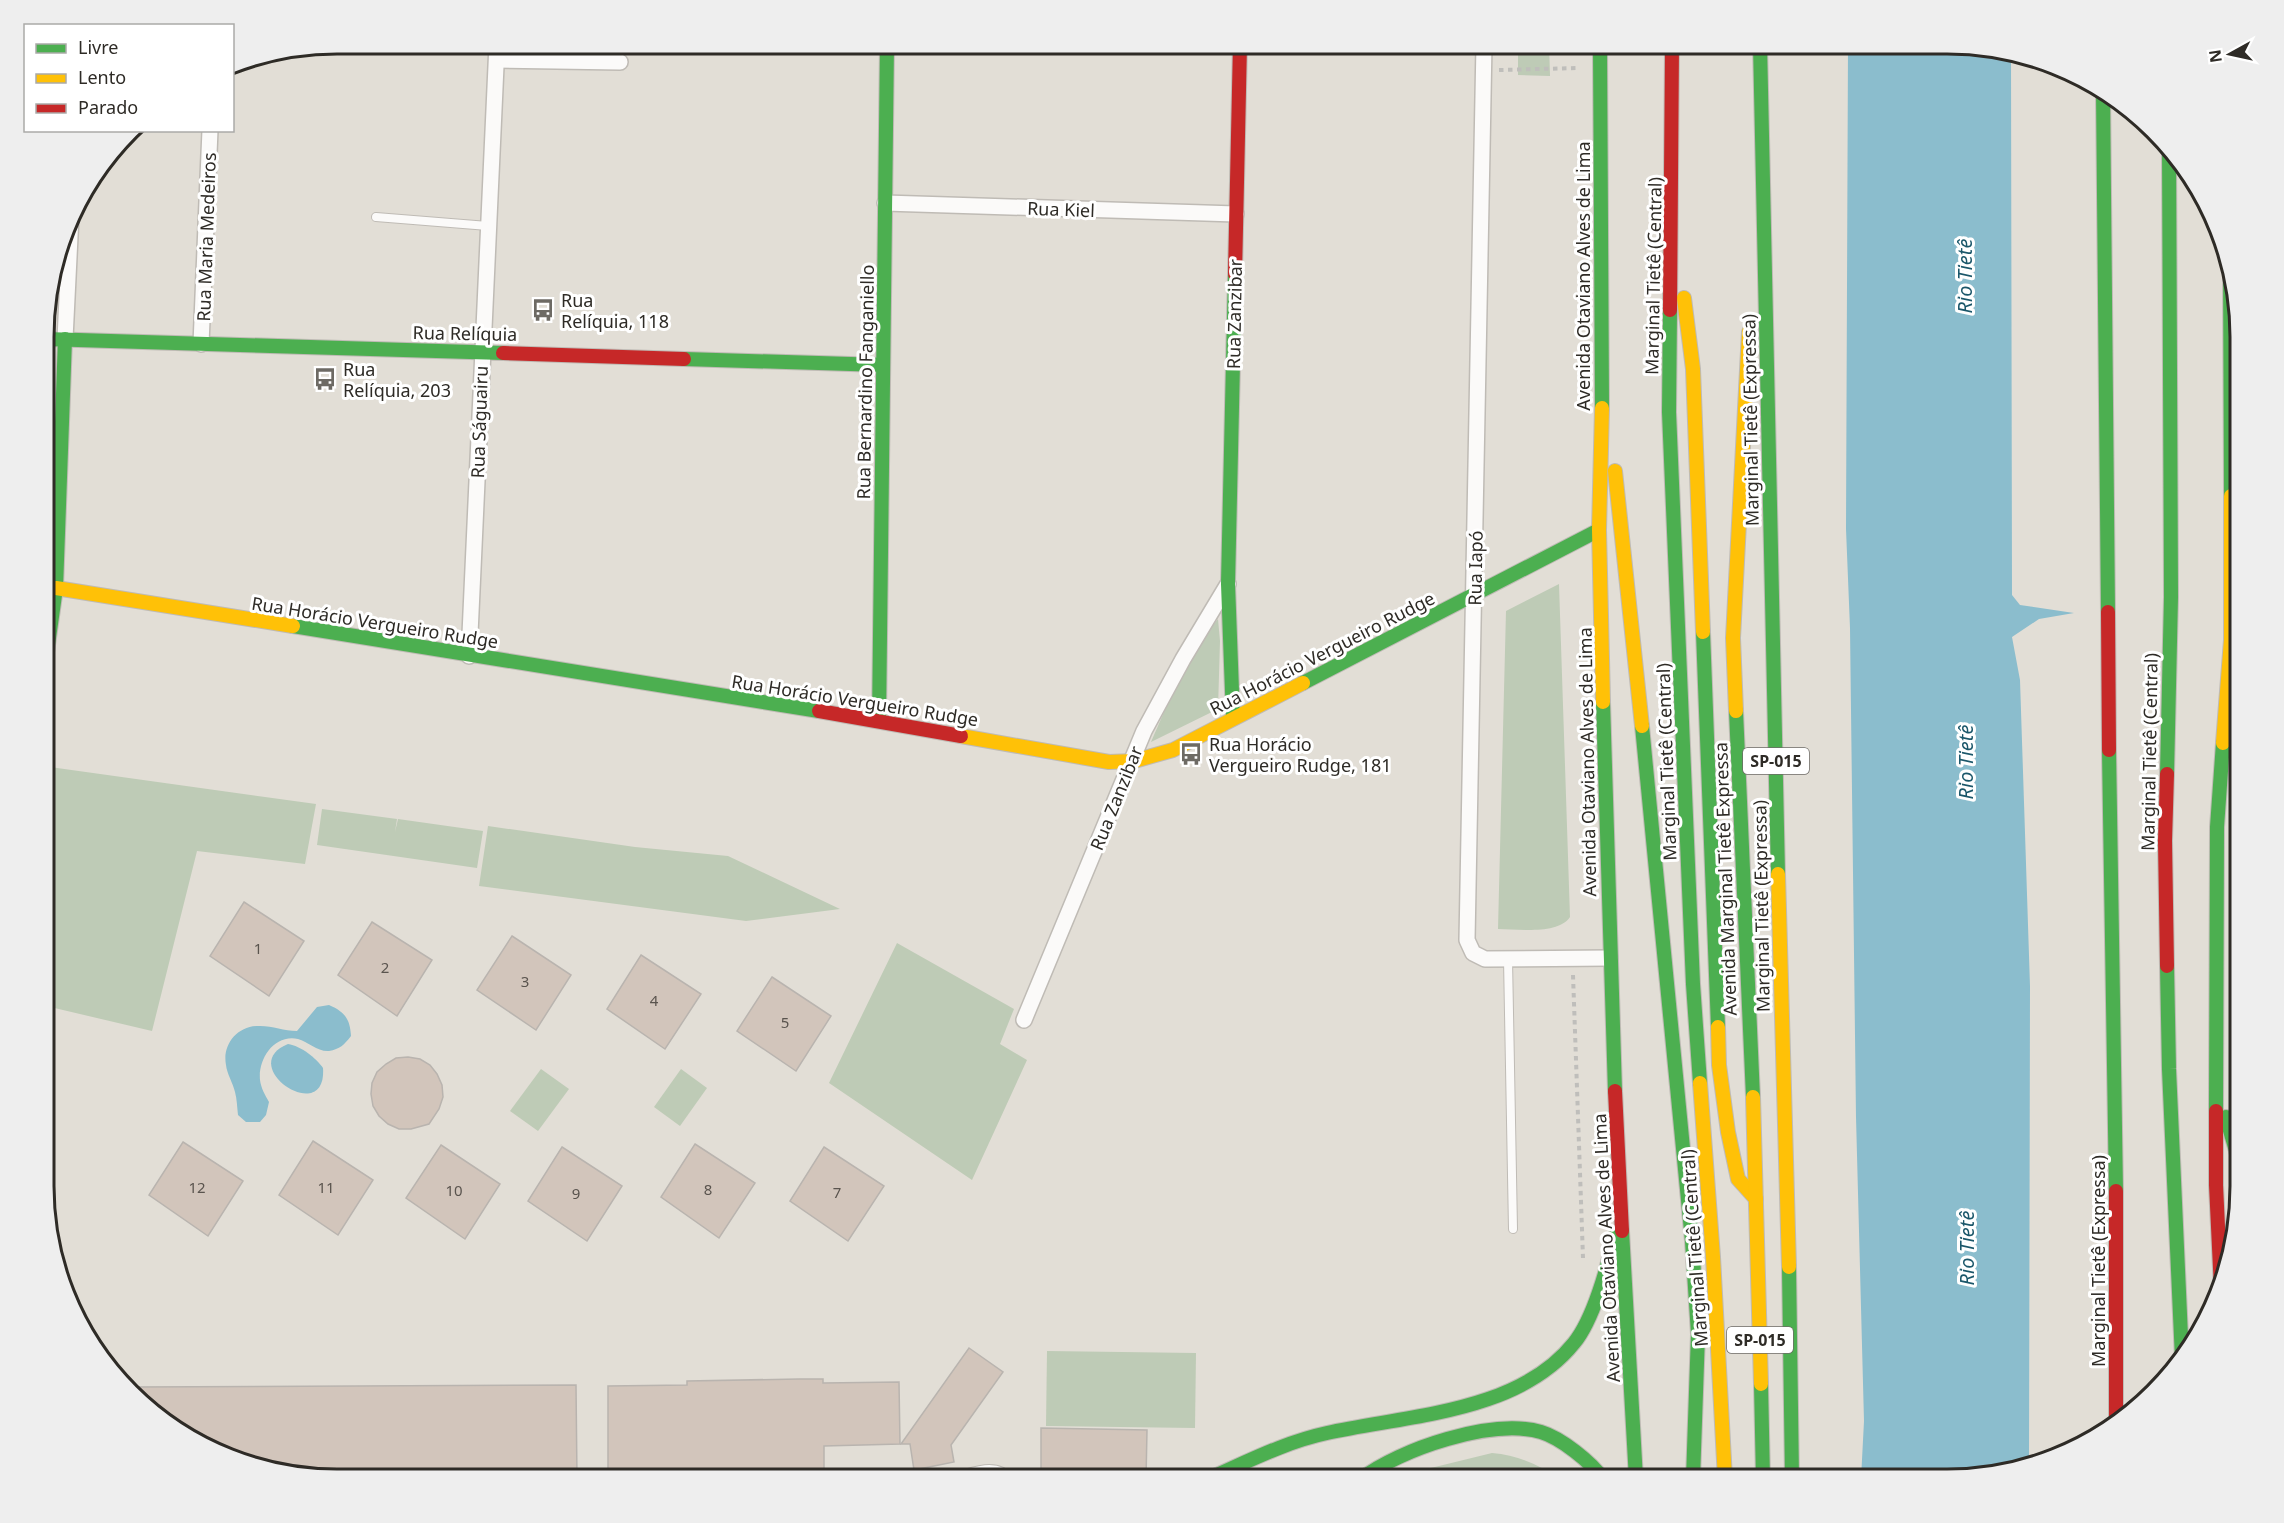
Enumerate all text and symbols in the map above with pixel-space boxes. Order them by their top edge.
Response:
legend [24,24,234,132]
north arrow [2200,24,2260,84]
text: Livre [78,35,118,59]
text: N [2203,48,2227,64]
text: Lento [78,65,126,89]
text: Parado [78,95,138,119]
street label: Avenida Otaviano Alves de Lima [1571,141,1595,411]
street label: Rua Maria Medeiros [191,152,221,322]
street label: Marginal Tietê (Central) [1639,177,1667,375]
street label: Rua Kiel [1027,196,1095,222]
water label: Rio Tietê [1951,239,1978,313]
street label: Rua Zanzibar [1221,258,1247,369]
street label: Rua Bernardino Fanganiello [851,264,879,500]
place label: Rua Relíquia, 118 [561,288,669,333]
bus stop icon: Rua Relíquia, 118 [530,297,556,323]
street label: Marginal Tietê (Expressa) [1736,314,1764,526]
street label: Rua Relíquia [412,320,518,346]
place label: Rua Relíquia, 203 [343,357,451,402]
street label: Rua Ságuairu [465,365,493,479]
bus stop icon: Rua Relíquia, 203 [312,366,338,392]
street label: Rua Iapó [1462,530,1488,606]
street label: Rua Horácio Vergueiro Rudge [1205,586,1439,720]
street label: Rua Horácio Vergueiro Rudge [250,591,500,653]
street label: Avenida Otaviano Alves de Lima [1573,627,1601,897]
street label: Marginal Tietê (Central) [2135,653,2163,851]
street label: Marginal Tietê (Central) [1651,663,1681,861]
street label: Rua Horácio Vergueiro Rudge [730,669,980,731]
water label: Rio Tietê [1952,725,1979,799]
place label: Rua Horácio Vergueiro Rudge, 181 [1209,732,1391,777]
bus stop icon: Rua Horácio Vergueiro Rudge, 181 [1178,741,1204,767]
street label: Rua Zanzibar [1084,742,1148,854]
street label: Avenida Marginal Tietê Expressa [1708,742,1742,1016]
road number: SP-015 [1743,748,1809,774]
street label: Marginal Tietê (Expressa) [1747,800,1775,1012]
house number: 1 [254,938,262,958]
house number: 2 [381,957,389,977]
house number: 3 [521,971,529,991]
house number: 4 [650,990,659,1010]
house number: 5 [781,1012,789,1032]
street label: Avenida Otaviano Alves de Lima [1587,1113,1625,1383]
street label: Marginal Tietê (Central) [1675,1148,1713,1348]
street label: Marginal Tietê (Expressa) [2086,1155,2110,1367]
house number: 12 [188,1177,206,1197]
house number: 11 [317,1177,335,1197]
house number: 8 [704,1179,712,1199]
house number: 10 [445,1180,463,1200]
house number: 7 [833,1182,841,1202]
house number: 9 [572,1183,580,1203]
water label: Rio Tietê [1953,1211,1980,1285]
road number: SP-015 [1727,1327,1793,1353]

